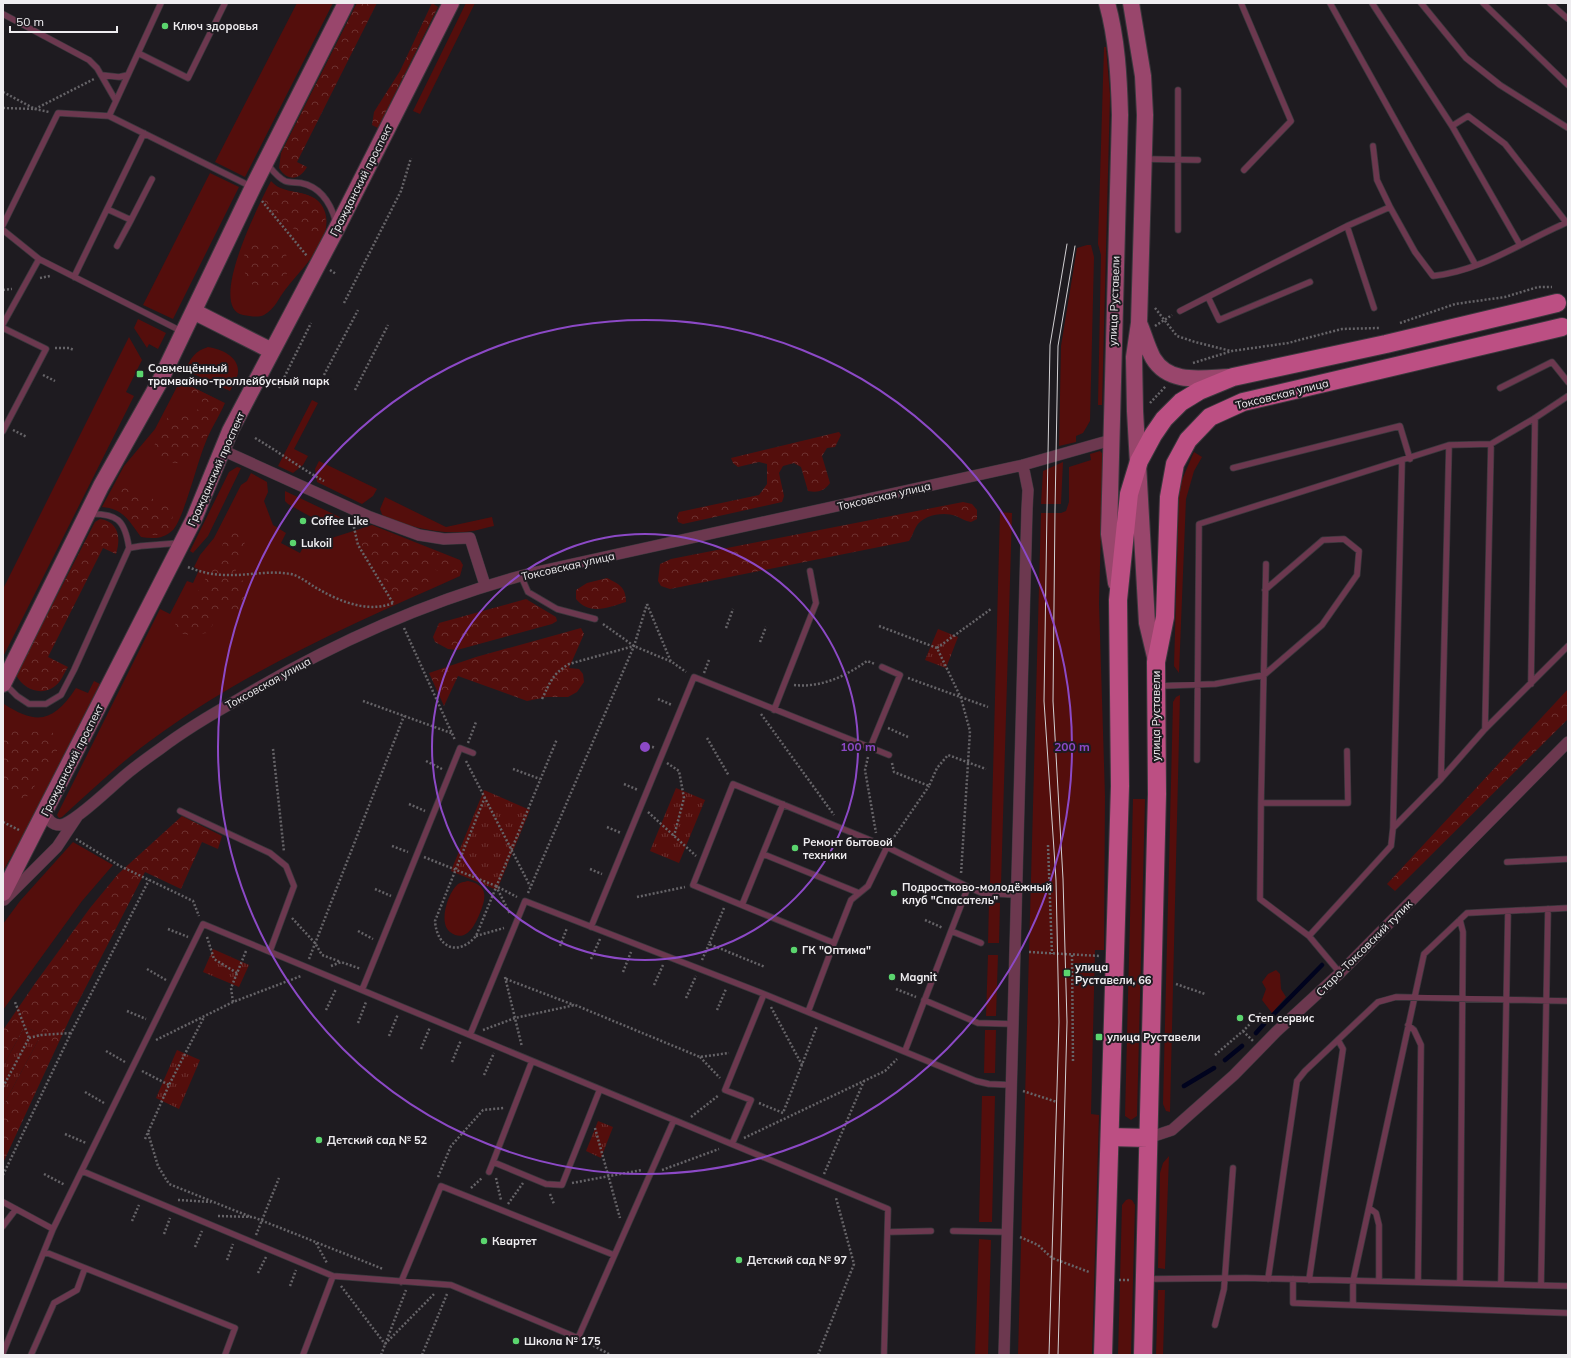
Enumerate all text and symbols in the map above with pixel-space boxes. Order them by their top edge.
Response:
scale bar [10,8,117,34]
text: 50 m [16,14,44,29]
place label: Ключ здоровья [173,19,258,33]
marker: Ключ здоровья [160,21,170,31]
street label: Гражданский проспект [327,122,395,238]
street label: улица Руставели [1105,256,1123,346]
place label: Совмещённый трамвайно-троллейбусный парк [148,361,330,388]
marker: Совмещённый трамвайно-троллейбусный парк [135,369,145,379]
street label: Токсовская улица [1234,376,1330,412]
street label: Гражданский проспект [184,410,248,528]
street label: Токсовская улица [836,478,932,514]
place label: Coffee Like [311,514,368,528]
marker: Coffee Like [298,516,308,526]
place label: Lukoil [301,536,332,550]
marker: Lukoil [288,538,298,548]
street label: Токсовская улица [520,548,616,584]
street label: Токсовская улица [223,654,313,712]
street label: улица Руставели [1149,671,1163,761]
street label: Гражданский проспект [38,702,106,818]
text: 100 m [840,739,876,754]
text: 200 m [1054,739,1090,754]
centre of rings [638,740,652,754]
place label: Ремонт бытовой техники [803,835,893,862]
marker: Ремонт бытовой техники [790,843,800,853]
place label: Подростково-молодёжный клуб "Спасатель" [902,880,1052,907]
marker: Подростково-молодёжный клуб "Спасатель" [889,888,899,898]
street label: Старо-Токсовский тупик [1313,897,1415,999]
place label: ГК "Оптима" [802,943,871,957]
marker: ГК "Оптима" [789,945,799,955]
place label: улица Руставели, 66 [1075,960,1152,987]
marker: улица Руставели, 66 [1062,968,1072,978]
place label: Magnit [900,970,937,984]
marker: Magnit [887,972,897,982]
place label: Степ сервис [1248,1011,1315,1025]
marker: Степ сервис [1235,1013,1245,1023]
place label: улица Руставели [1107,1030,1201,1044]
marker: улица Руставели [1094,1032,1104,1042]
place label: Детский сад № 52 [327,1133,428,1147]
marker: Детский сад № 52 [314,1135,324,1145]
place label: Квартет [492,1234,537,1248]
marker: Квартет [479,1236,489,1246]
place label: Детский сад № 97 [747,1253,848,1267]
marker: Детский сад № 97 [734,1255,744,1265]
place label: Школа № 175 [524,1334,601,1348]
marker: Школа № 175 [511,1336,521,1346]

